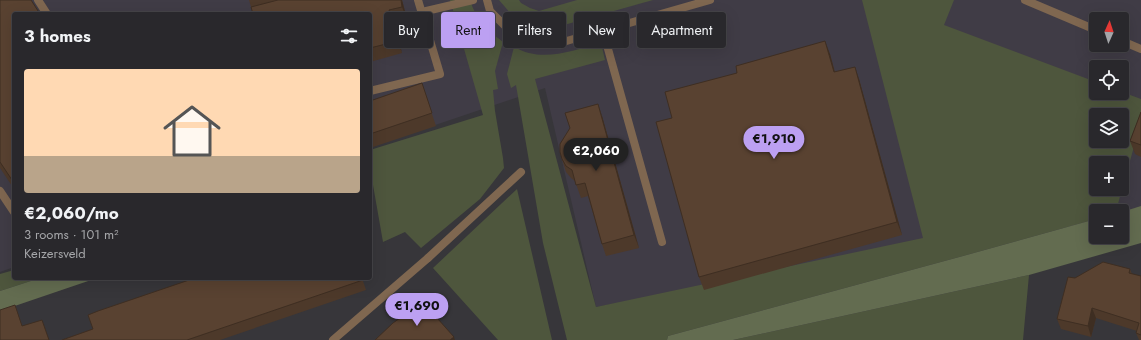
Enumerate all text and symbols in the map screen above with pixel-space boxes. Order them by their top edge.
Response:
chip: Buy [384,12,433,48]
chip: Rent [441,12,495,48]
chip: Filters [503,12,566,48]
chip: New [574,12,629,48]
chip: Apartment [637,12,726,48]
north arrow [1089,12,1129,52]
map controls [1089,12,1129,244]
text: 3 homes [24,24,91,48]
icon: filters [338,25,360,47]
button: locate [1089,60,1129,100]
icon: home [156,95,228,167]
button: layers [1089,108,1129,148]
pin: €1,910 [741,126,807,160]
text: €1,910 [752,129,796,148]
pin: €2,060 [563,138,629,172]
text: €2,060 [572,141,620,160]
button: + [1089,156,1129,196]
text: €2,060/mo [24,201,119,225]
button: − [1089,204,1129,244]
text: 3 rooms · 101 m² [24,225,119,244]
text: Keizersveld [24,244,86,263]
pin: €1,690 [384,293,450,327]
text: €1,690 [394,296,440,315]

